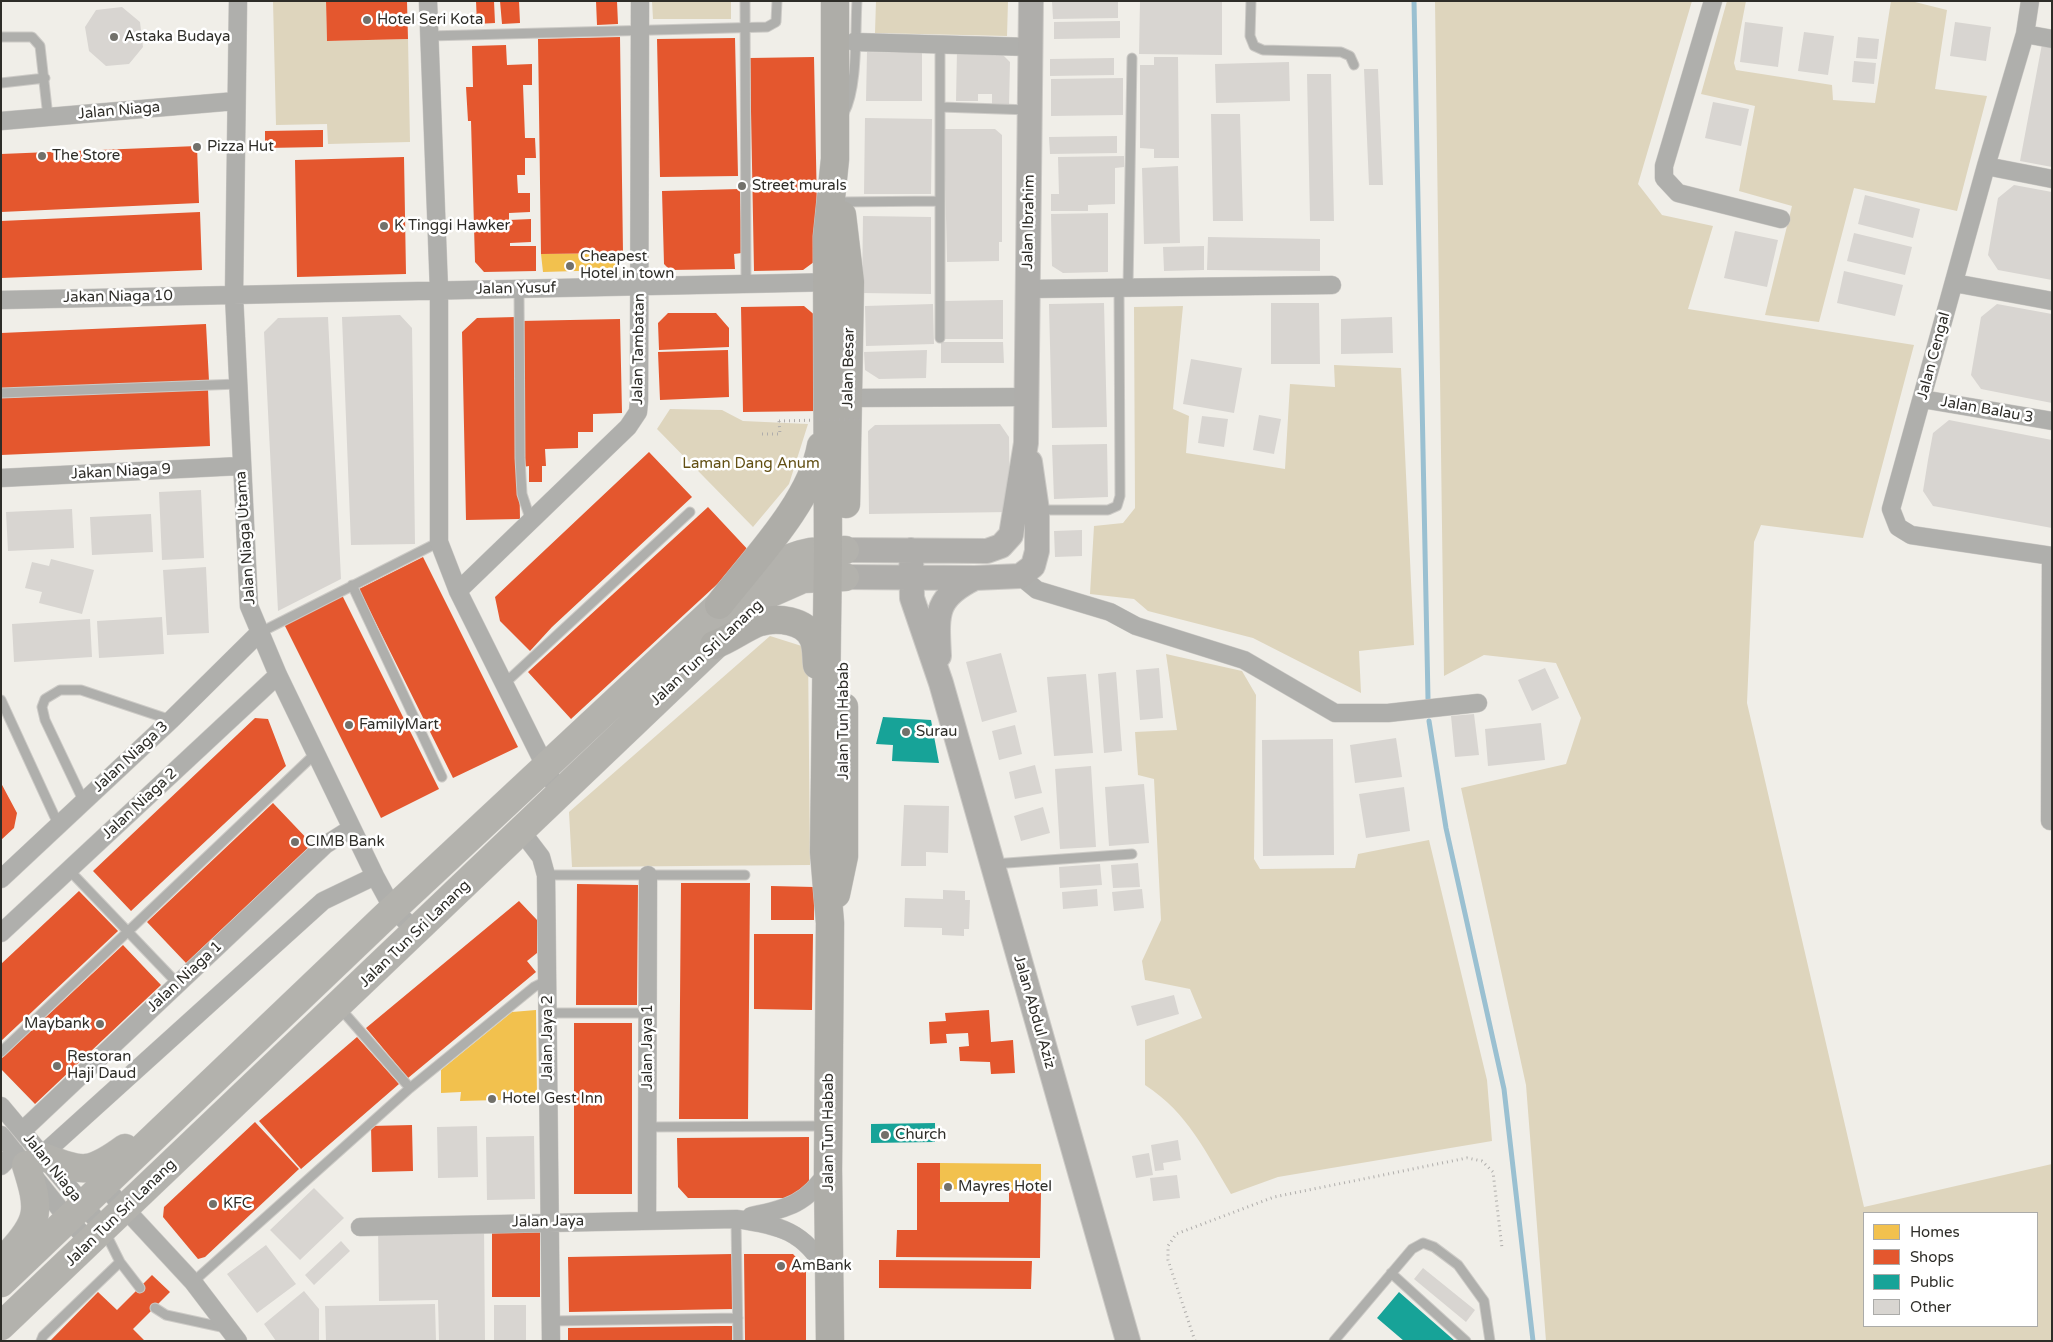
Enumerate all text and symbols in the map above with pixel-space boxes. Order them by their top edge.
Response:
place label: Hotel Seri Kota [377,11,483,29]
marker: Hotel Seri Kota [361,14,373,26]
place label: Astaka Budaya [124,28,230,46]
marker: Astaka Budaya [108,31,120,43]
street label: Jalan Niaga [77,98,161,124]
place label: Pizza Hut [207,138,274,156]
marker: Pizza Hut [191,141,203,153]
place label: The Store [52,147,120,165]
marker: The Store [36,150,48,162]
street label: Jalan Ibrahim [1019,174,1039,270]
place label: Street murals [752,177,847,195]
marker: Street murals [736,180,748,192]
place label: K Tinggi Hawker [394,217,510,235]
marker: K Tinggi Hawker [378,220,390,232]
place label: Cheapest Hotel in town [580,248,674,283]
marker: Cheapest Hotel in town [564,260,576,272]
street label: Jalan Yusuf [476,279,556,299]
street label: Jakan Niaga 10 [63,287,173,307]
street label: Jalan Tambatan [629,293,649,405]
street label: Jalan Cengal [1914,310,1954,402]
street label: Jalan Besar [839,327,859,409]
street label: Jalan Balau 3 [1939,393,2035,427]
park label: Laman Dang Anum [682,455,820,473]
street label: Jakan Niaga 9 [71,460,171,484]
street label: Jalan Niaga Utama [232,471,260,605]
street label: Jalan Tun Sri Lanang [647,596,767,710]
street label: Jalan Tun Habab [835,662,853,780]
place label: FamilyMart [359,716,439,734]
street label: Jalan Niaga 3 [90,718,172,796]
marker: FamilyMart [343,719,355,731]
place label: Surau [916,723,957,741]
marker: Surau [900,726,912,738]
street label: Jalan Niaga 2 [99,765,181,843]
place label: CIMB Bank [305,833,385,851]
marker: CIMB Bank [289,836,301,848]
street label: Jalan Tun Sri Lanang [356,877,474,991]
street label: Jalan Niaga 1 [144,938,226,1016]
street label: Jalan Abdul Aziz [1009,953,1059,1071]
street label: Jalan Jaya 2 [539,995,557,1081]
street label: Jalan Jaya 1 [639,1004,657,1090]
place label: Maybank [24,1015,90,1033]
marker: Maybank [94,1018,106,1030]
place label: Restoran Haji Daud [67,1048,136,1083]
marker: Restoran Haji Daud [51,1060,63,1072]
street label: Jalan Tun Habab [820,1073,838,1191]
place label: Hotel Gest Inn [502,1090,603,1108]
marker: Hotel Gest Inn [486,1093,498,1105]
place label: Church [895,1126,946,1144]
marker: Church [879,1129,891,1141]
street label: Jalan Niaga [19,1130,85,1206]
street label: Jalan Tun Sri Lanang [62,1156,180,1270]
place label: Mayres Hotel [958,1178,1052,1196]
marker: Mayres Hotel [942,1181,954,1193]
place label: KFC [223,1195,252,1213]
marker: KFC [207,1198,219,1210]
street label: Jalan Jaya [512,1212,584,1232]
legend [1863,1212,2038,1327]
text: Homes [1910,1223,1960,1241]
text: Shops [1910,1248,1954,1266]
place label: AmBank [791,1257,852,1275]
marker: AmBank [775,1260,787,1272]
text: Public [1910,1273,1954,1291]
text: Other [1910,1298,1951,1316]

